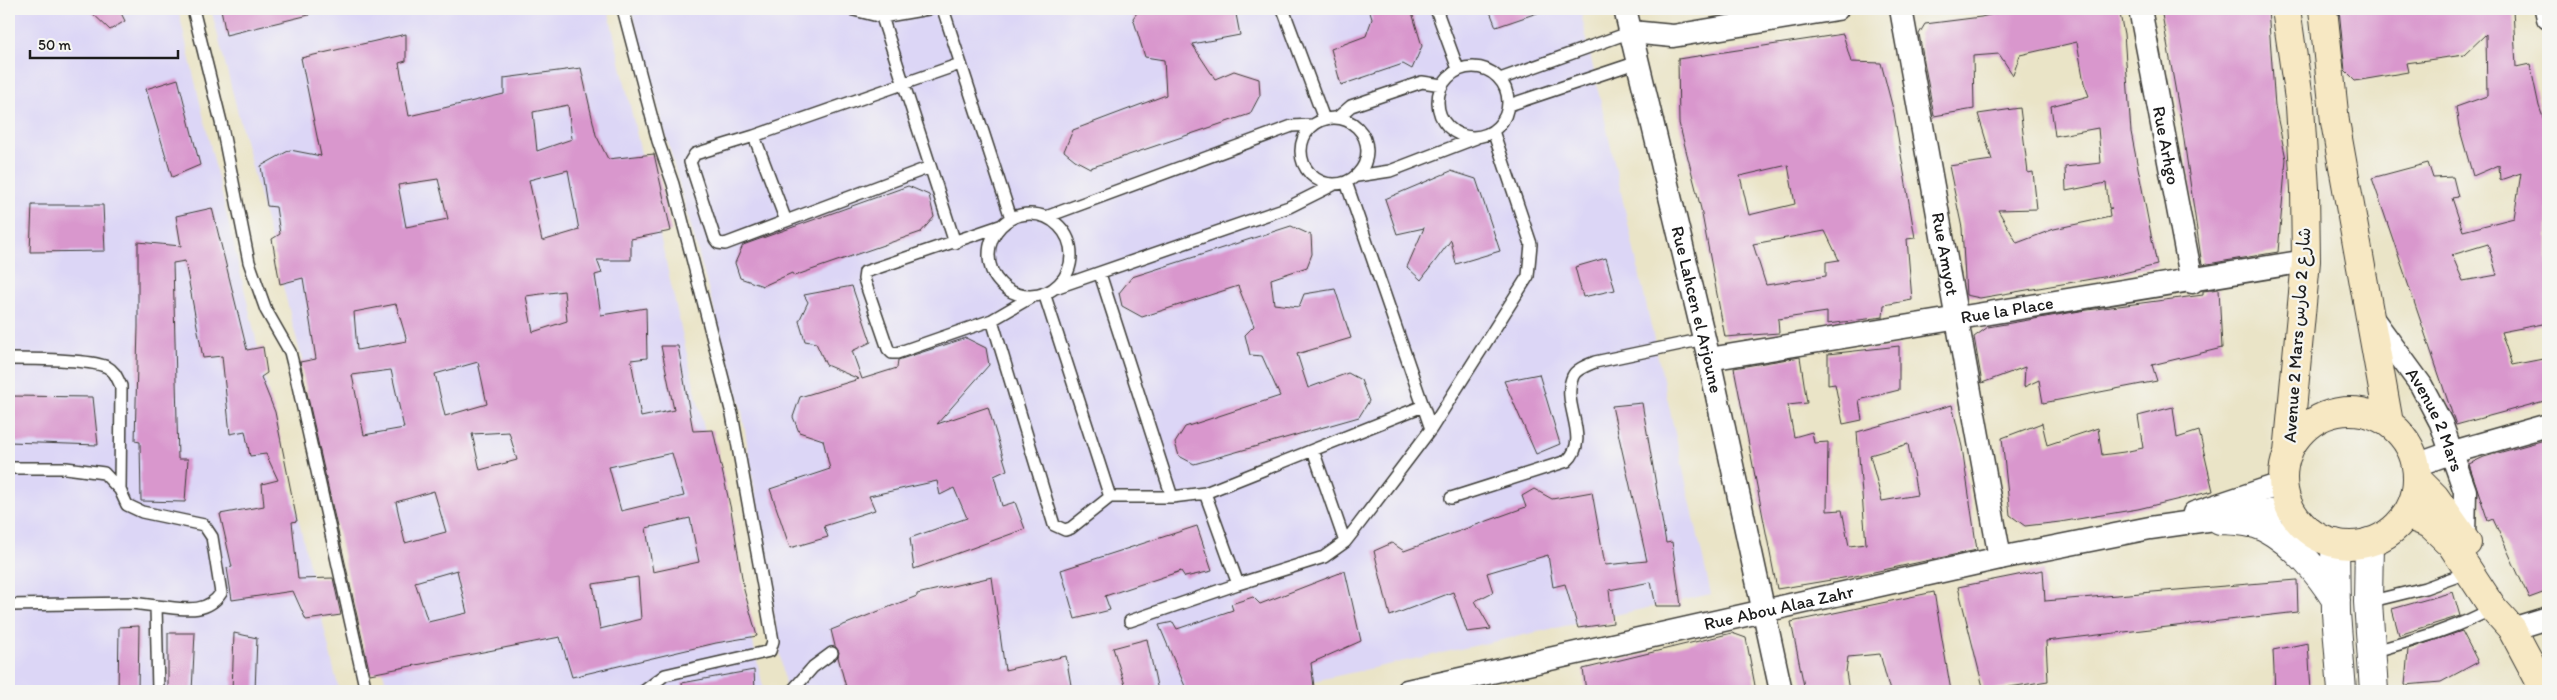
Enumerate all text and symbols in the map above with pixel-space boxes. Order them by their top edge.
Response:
scale bar [30,28,178,60]
text: 50 m [38,36,71,54]
street label: Rue Arhgo [2148,104,2184,187]
street label: Rue Amyot [1927,211,1964,298]
street label: Rue Lahcen el Arjoune [1666,224,1727,395]
street label: Avenue 2 Mars شارع 2 مارس [2279,227,2316,443]
street label: Rue la Place [1959,292,2055,329]
street label: Avenue 2 Mars [2401,363,2468,475]
street label: Rue Abou Alaa Zahr [1702,580,1857,635]

